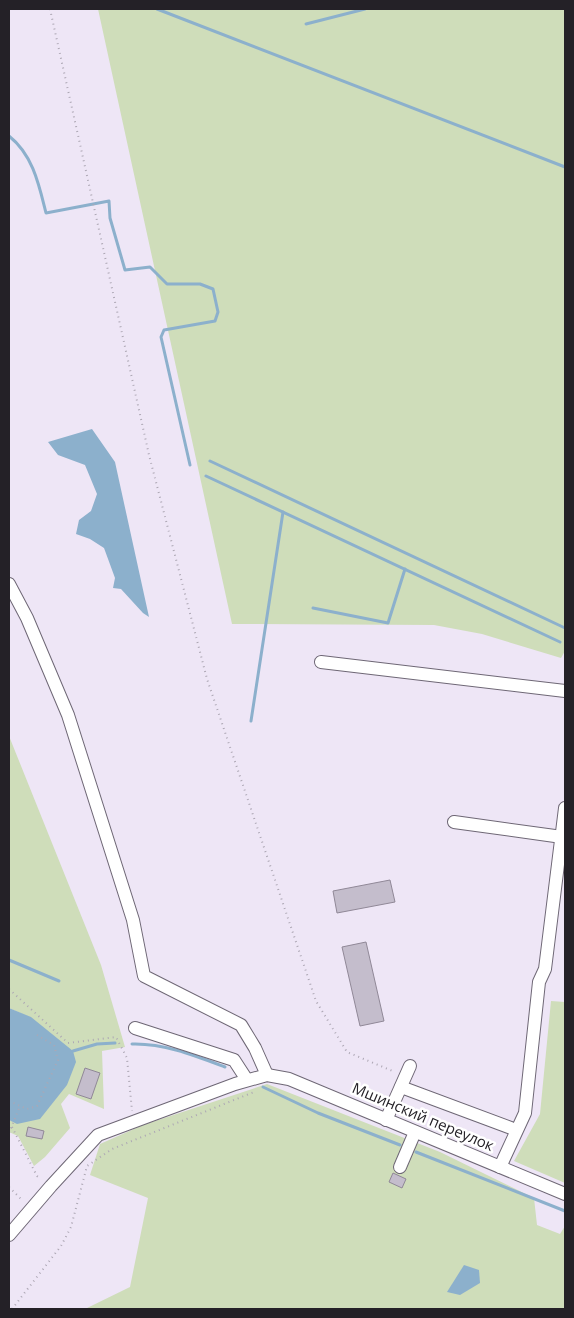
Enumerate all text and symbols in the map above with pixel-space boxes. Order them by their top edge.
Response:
street label: Мшинский переулок [350,1077,497,1155]

